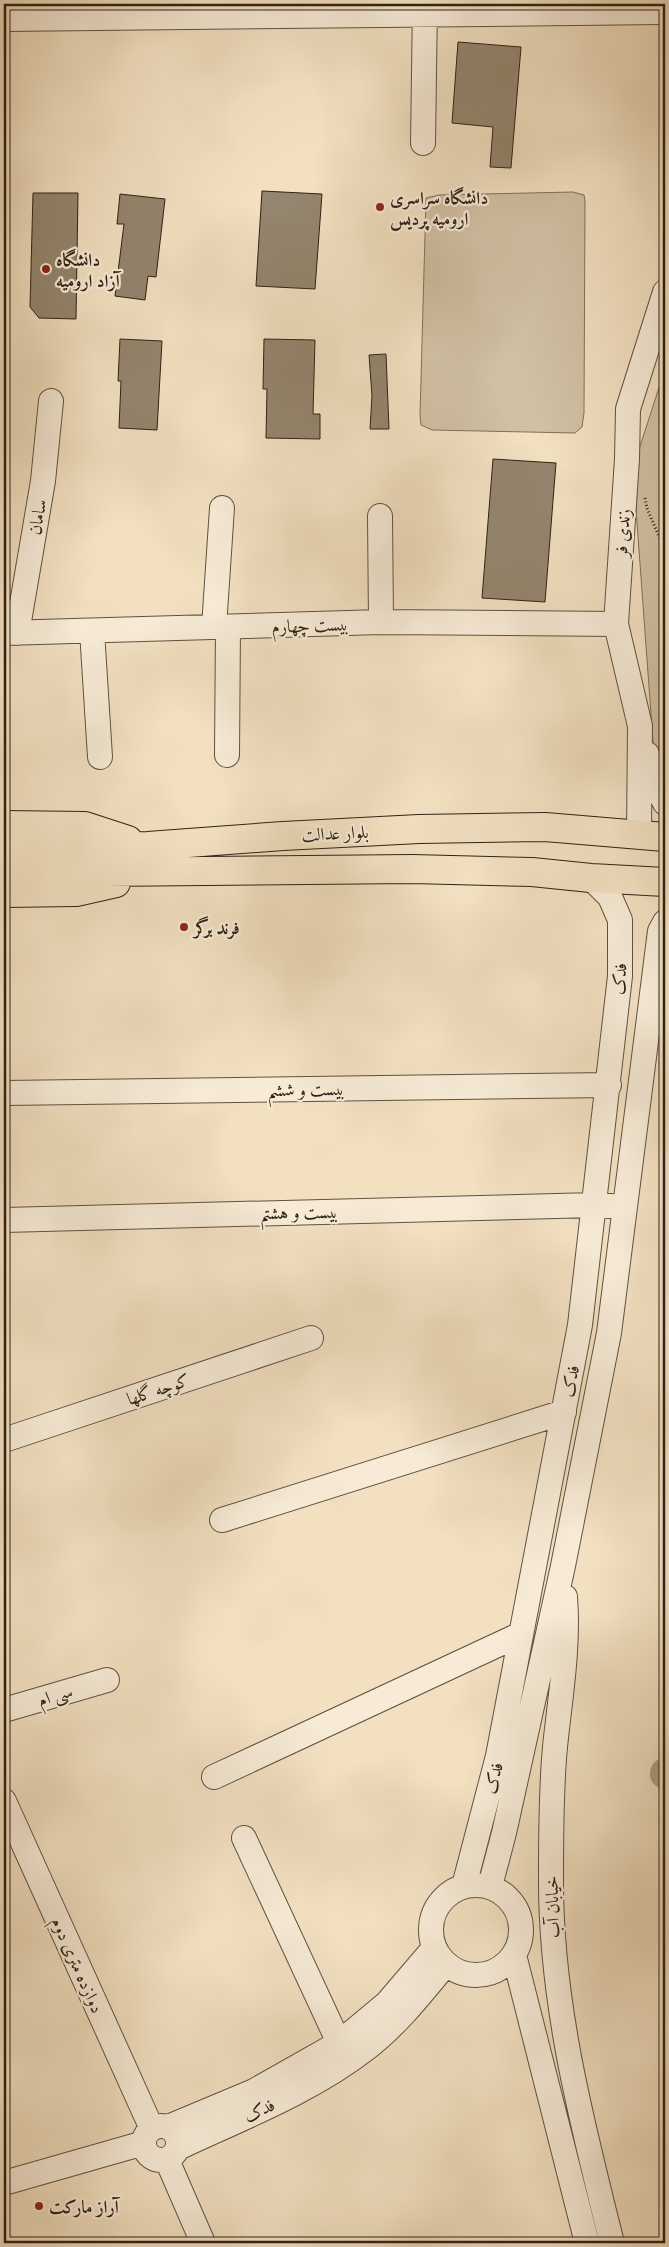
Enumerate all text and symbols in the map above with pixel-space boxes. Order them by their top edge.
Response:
place label: دانشگاه سراسری ارومیه پردیس [390,184,488,232]
marker: دانشگاه سراسری ارومیه پردیس [374,201,386,213]
place label: دانشگاه آزاد ارومیه [56,246,122,294]
marker: دانشگاه آزاد ارومیه [40,263,52,275]
street label: سامان [21,497,53,537]
street label: زندی فر [607,508,637,560]
street label: بیست چهارم [271,610,349,643]
street label: بلوار عدالت [301,818,369,848]
place label: فرند برگر [192,914,240,941]
marker: فرند برگر [178,921,190,933]
street label: فدک [604,962,634,996]
street label: بیست و ششم [267,1075,345,1108]
street label: بیست و هشتم [260,1198,338,1231]
street label: فدک [554,1363,586,1399]
street label: کوچه گلها [123,1366,193,1412]
street label: سی ام [34,1677,77,1716]
street label: فدک [476,1759,510,1797]
street label: خیابان آب [537,1875,567,1939]
street label: دوازده متری دوم [42,1912,111,2019]
street label: فدک [239,2091,279,2129]
place label: آراز مارکت [49,2193,121,2220]
marker: آراز مارکت [33,2200,45,2212]

